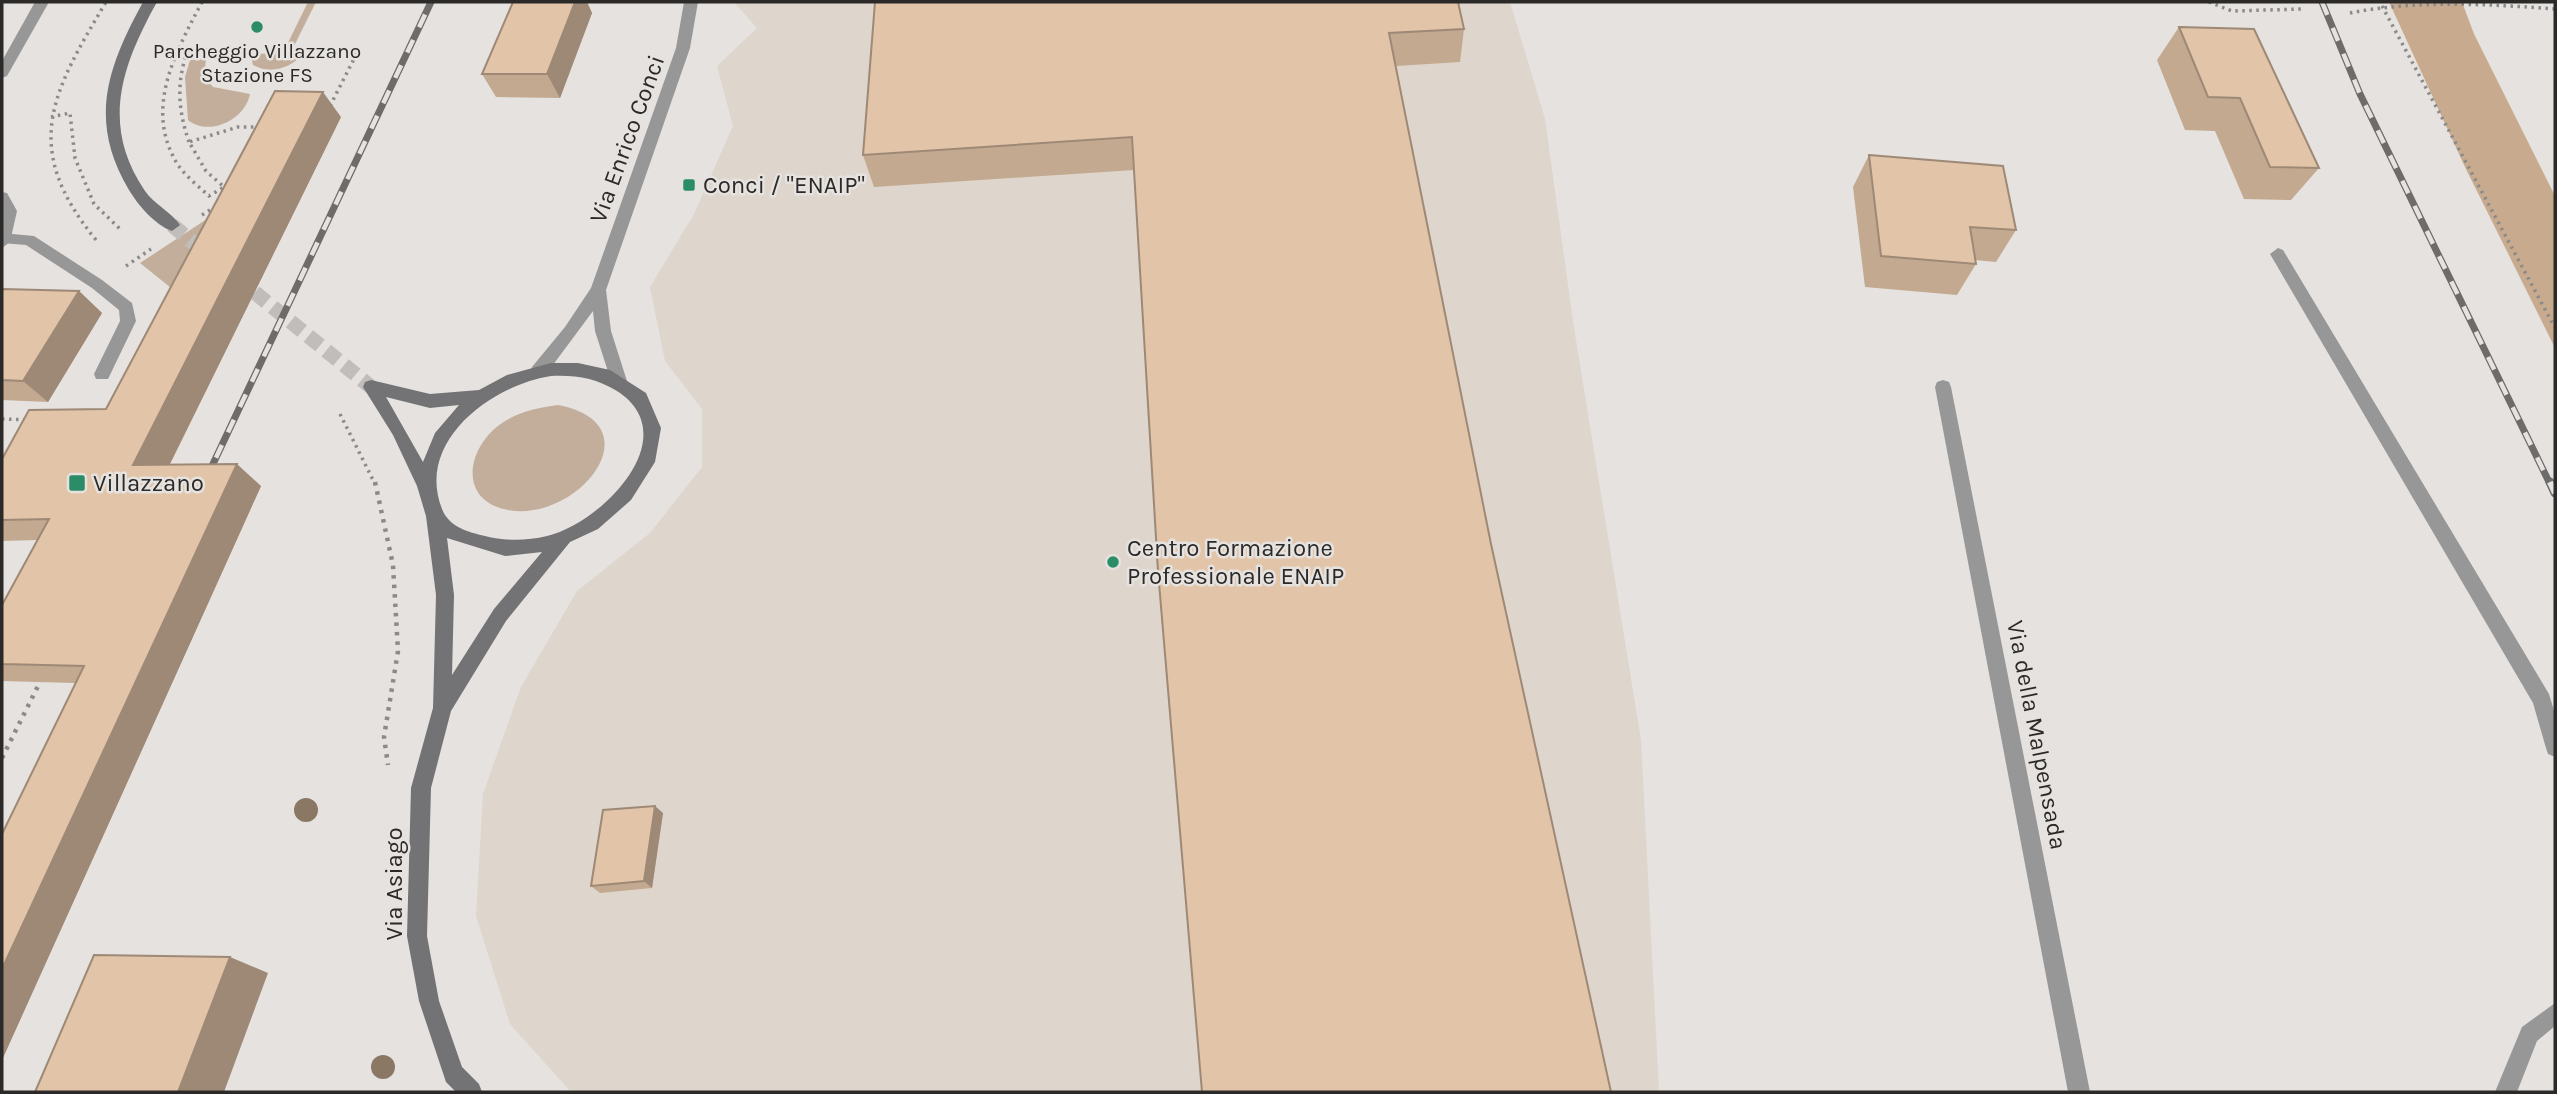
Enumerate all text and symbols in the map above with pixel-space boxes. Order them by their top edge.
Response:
marker: Parcheggio Villazzano Stazione FS [249,19,265,35]
place label: Parcheggio Villazzano Stazione FS [153,39,361,87]
street label: Via Enrico Conci [584,51,670,227]
place label: Conci / "ENAIP" [703,171,865,199]
marker: Conci / "ENAIP" [681,177,697,193]
place label: Villazzano [93,469,204,497]
marker: Villazzano [67,473,87,493]
place label: Centro Formazione Professionale ENAIP [1127,534,1344,590]
marker: Centro Formazione Professionale ENAIP [1105,554,1121,570]
street label: Via della Malpensada [2001,618,2073,852]
street label: Via Asiago [380,828,408,941]

